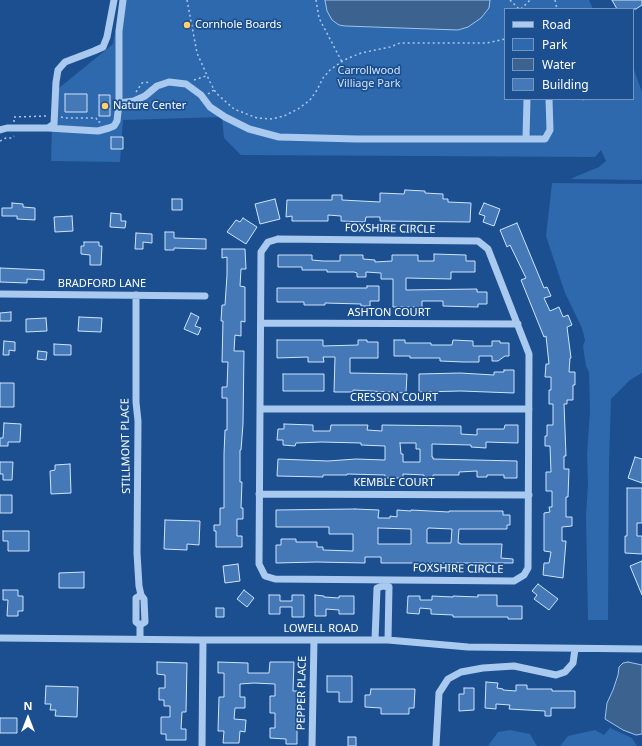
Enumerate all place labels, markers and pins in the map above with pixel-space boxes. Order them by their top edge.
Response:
place label: Cornhole Boards [195,18,282,32]
marker: Cornhole Boards [182,20,192,30]
place label: Nature Center [113,99,186,113]
marker: Nature Center [100,101,110,111]

